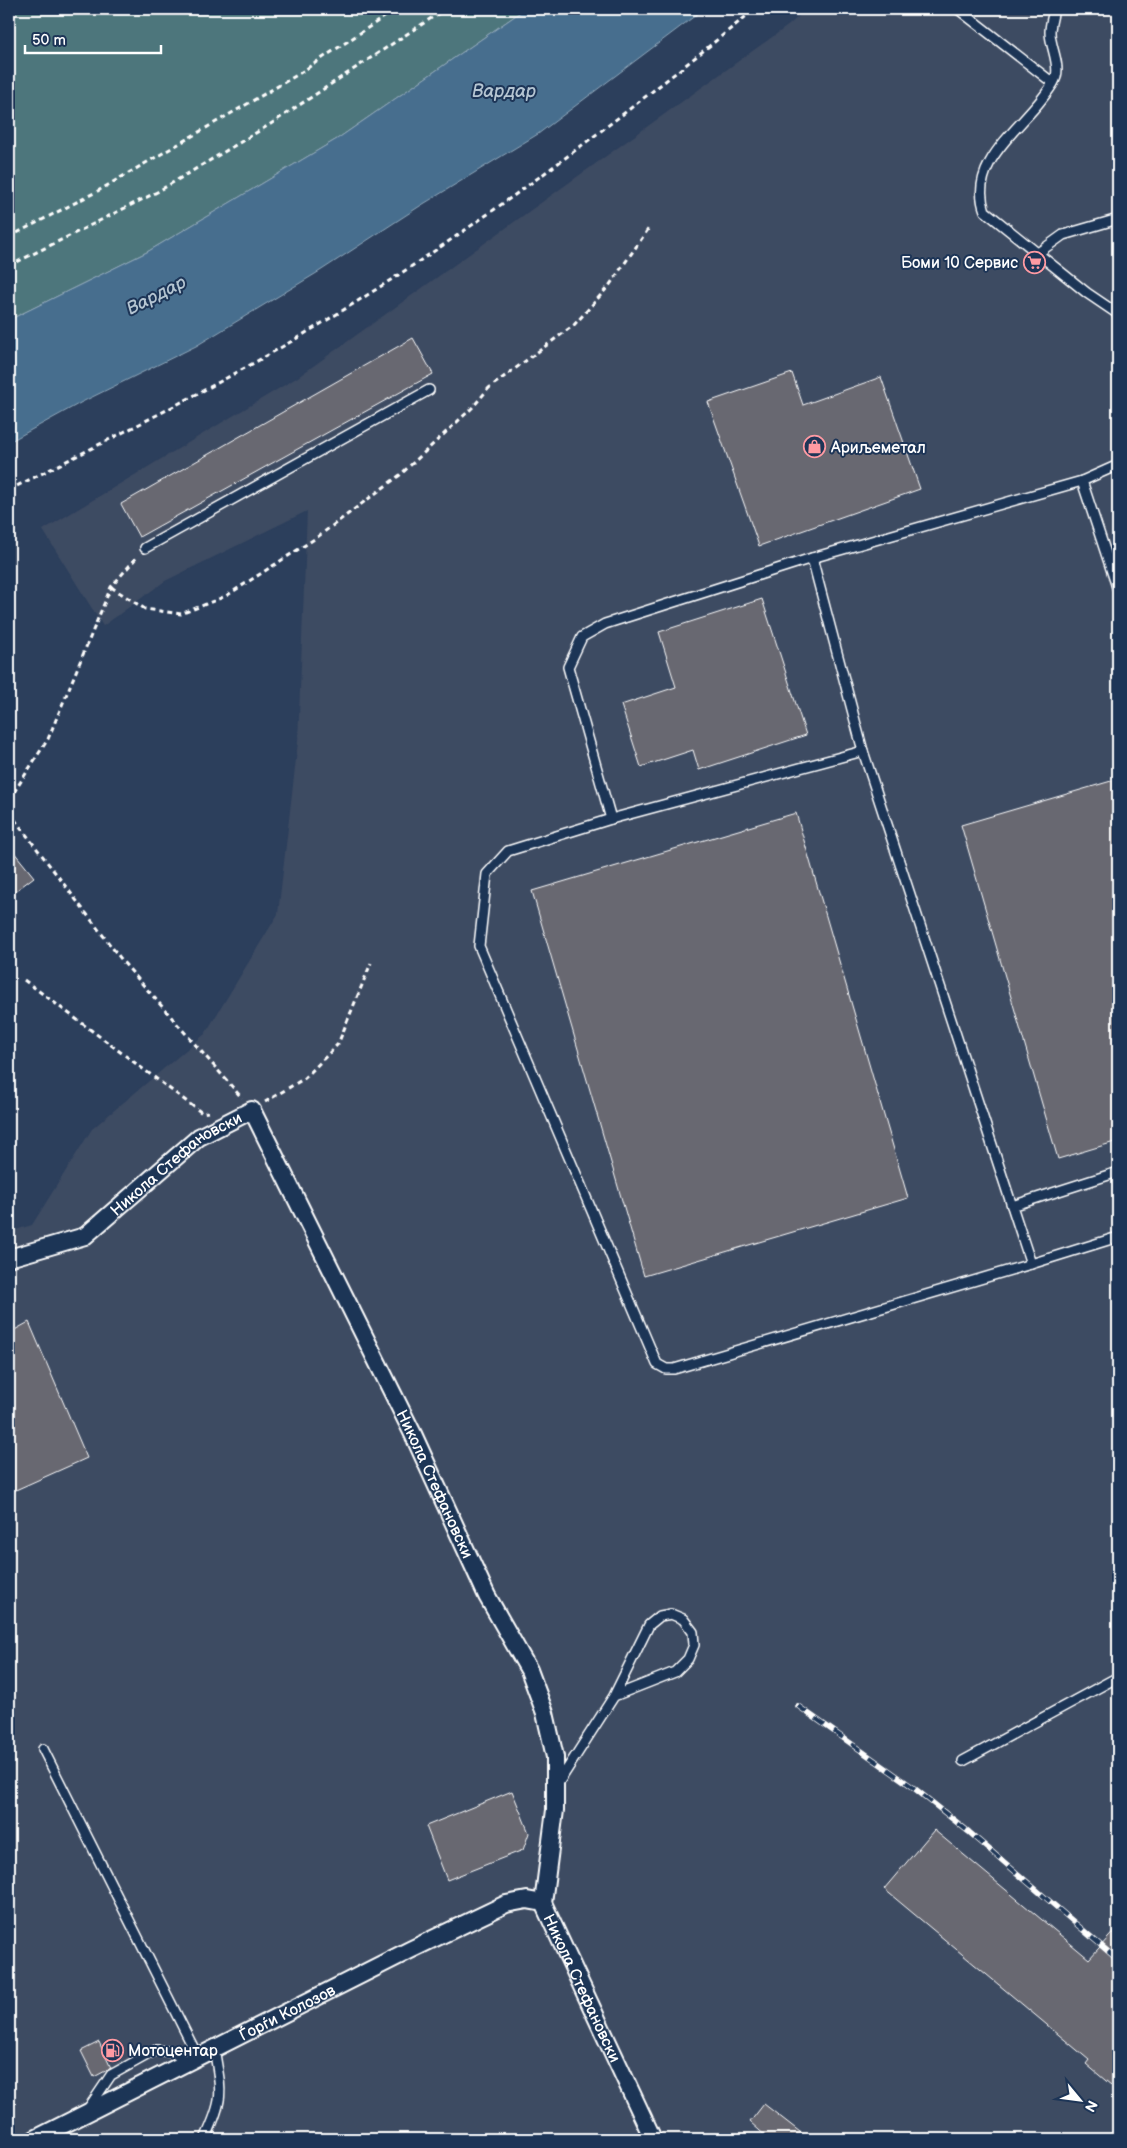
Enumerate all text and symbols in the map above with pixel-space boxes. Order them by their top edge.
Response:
scale bar [25,22,161,54]
text: 50 m [32,31,66,50]
water label: Вардар [472,81,536,102]
supermarket icon: Боми 10 Сервис [1022,250,1046,274]
place label: Боми 10 Сервис [901,254,1018,273]
water label: Вардар [123,272,190,319]
shop icon: Ариљеметал [803,435,827,459]
place label: Ариљеметал [830,439,926,458]
street label: Никола Стефановски [107,1109,245,1221]
street label: Никола Стефановски [392,1407,476,1562]
street label: Никола Стефановски [539,1911,624,2066]
street label: Ѓорѓи Колозов [235,1981,339,2046]
fuel station icon: Мотоцентар [100,2038,124,2062]
place label: Мотоцентар [128,2042,218,2061]
north arrow [1054,2076,1104,2126]
text: N [1081,2097,1101,2115]

